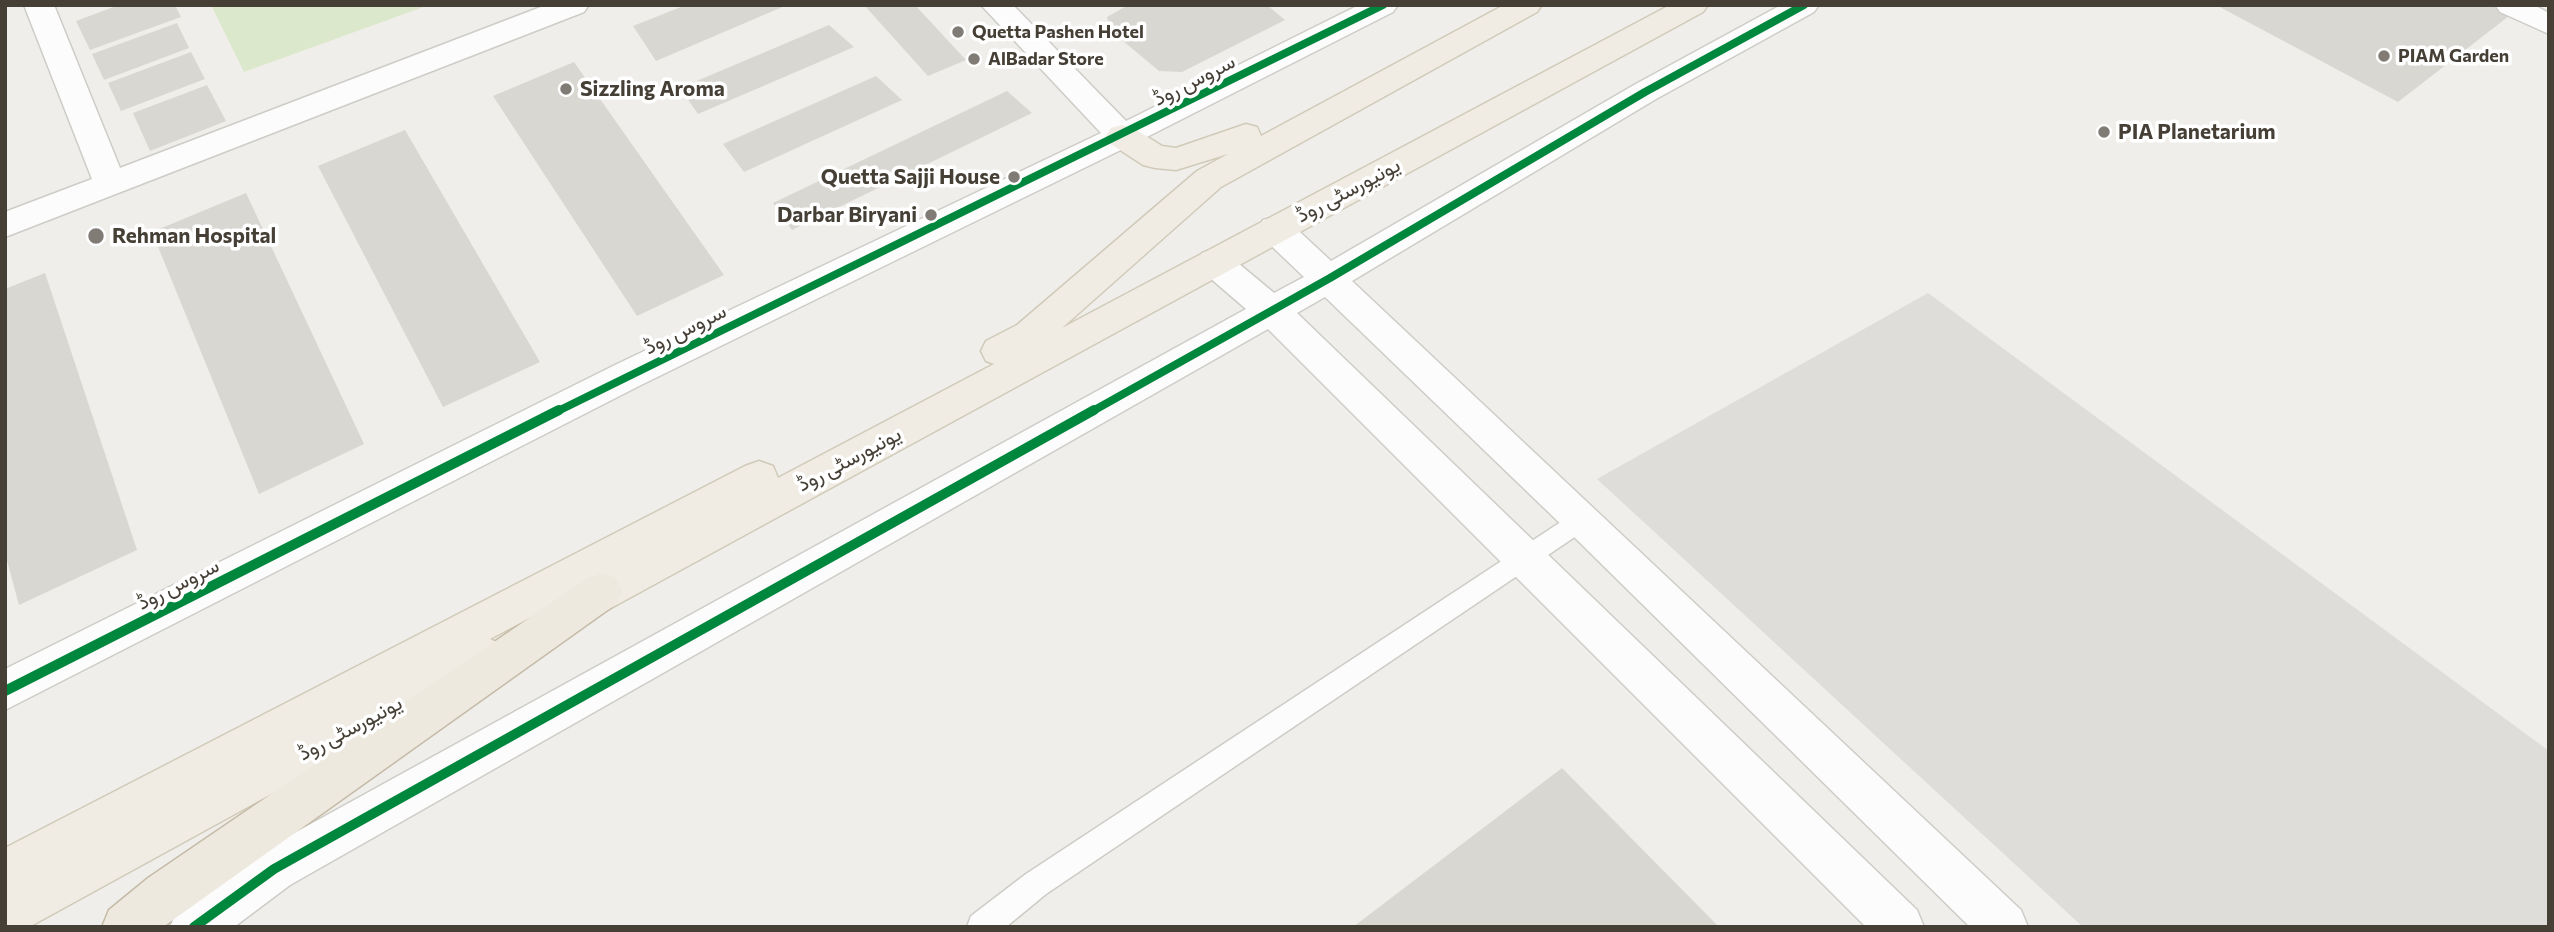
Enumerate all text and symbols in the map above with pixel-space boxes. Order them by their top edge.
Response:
place label: Quetta Pashen Hotel [972,21,1144,43]
marker: Quetta Pashen Hotel [950,24,966,40]
place label: PIAM Garden [2398,45,2509,67]
place label: AlBadar Store [988,48,1104,70]
marker: PIAM Garden [2376,48,2392,64]
street label: سروس روڈ [1149,49,1239,111]
marker: AlBadar Store [966,51,982,67]
place label: Sizzling Aroma [580,76,725,102]
marker: Sizzling Aroma [558,81,574,97]
place label: PIA Planetarium [2118,119,2276,145]
marker: PIA Planetarium [2096,124,2112,140]
street label: یونیورسٹی روڈ [1292,152,1404,228]
place label: Quetta Sajji House [821,164,1000,190]
marker: Quetta Sajji House [1006,169,1022,185]
place label: Darbar Biryani [777,202,917,228]
marker: Darbar Biryani [923,207,939,223]
place label: Rehman Hospital [112,223,276,249]
marker: Rehman Hospital [86,226,106,246]
street label: سروس روڈ [640,298,730,360]
street label: یونیورسٹی روڈ [793,421,905,497]
street label: سروس روڈ [133,553,223,615]
street label: یونیورسٹی روڈ [294,690,406,766]

